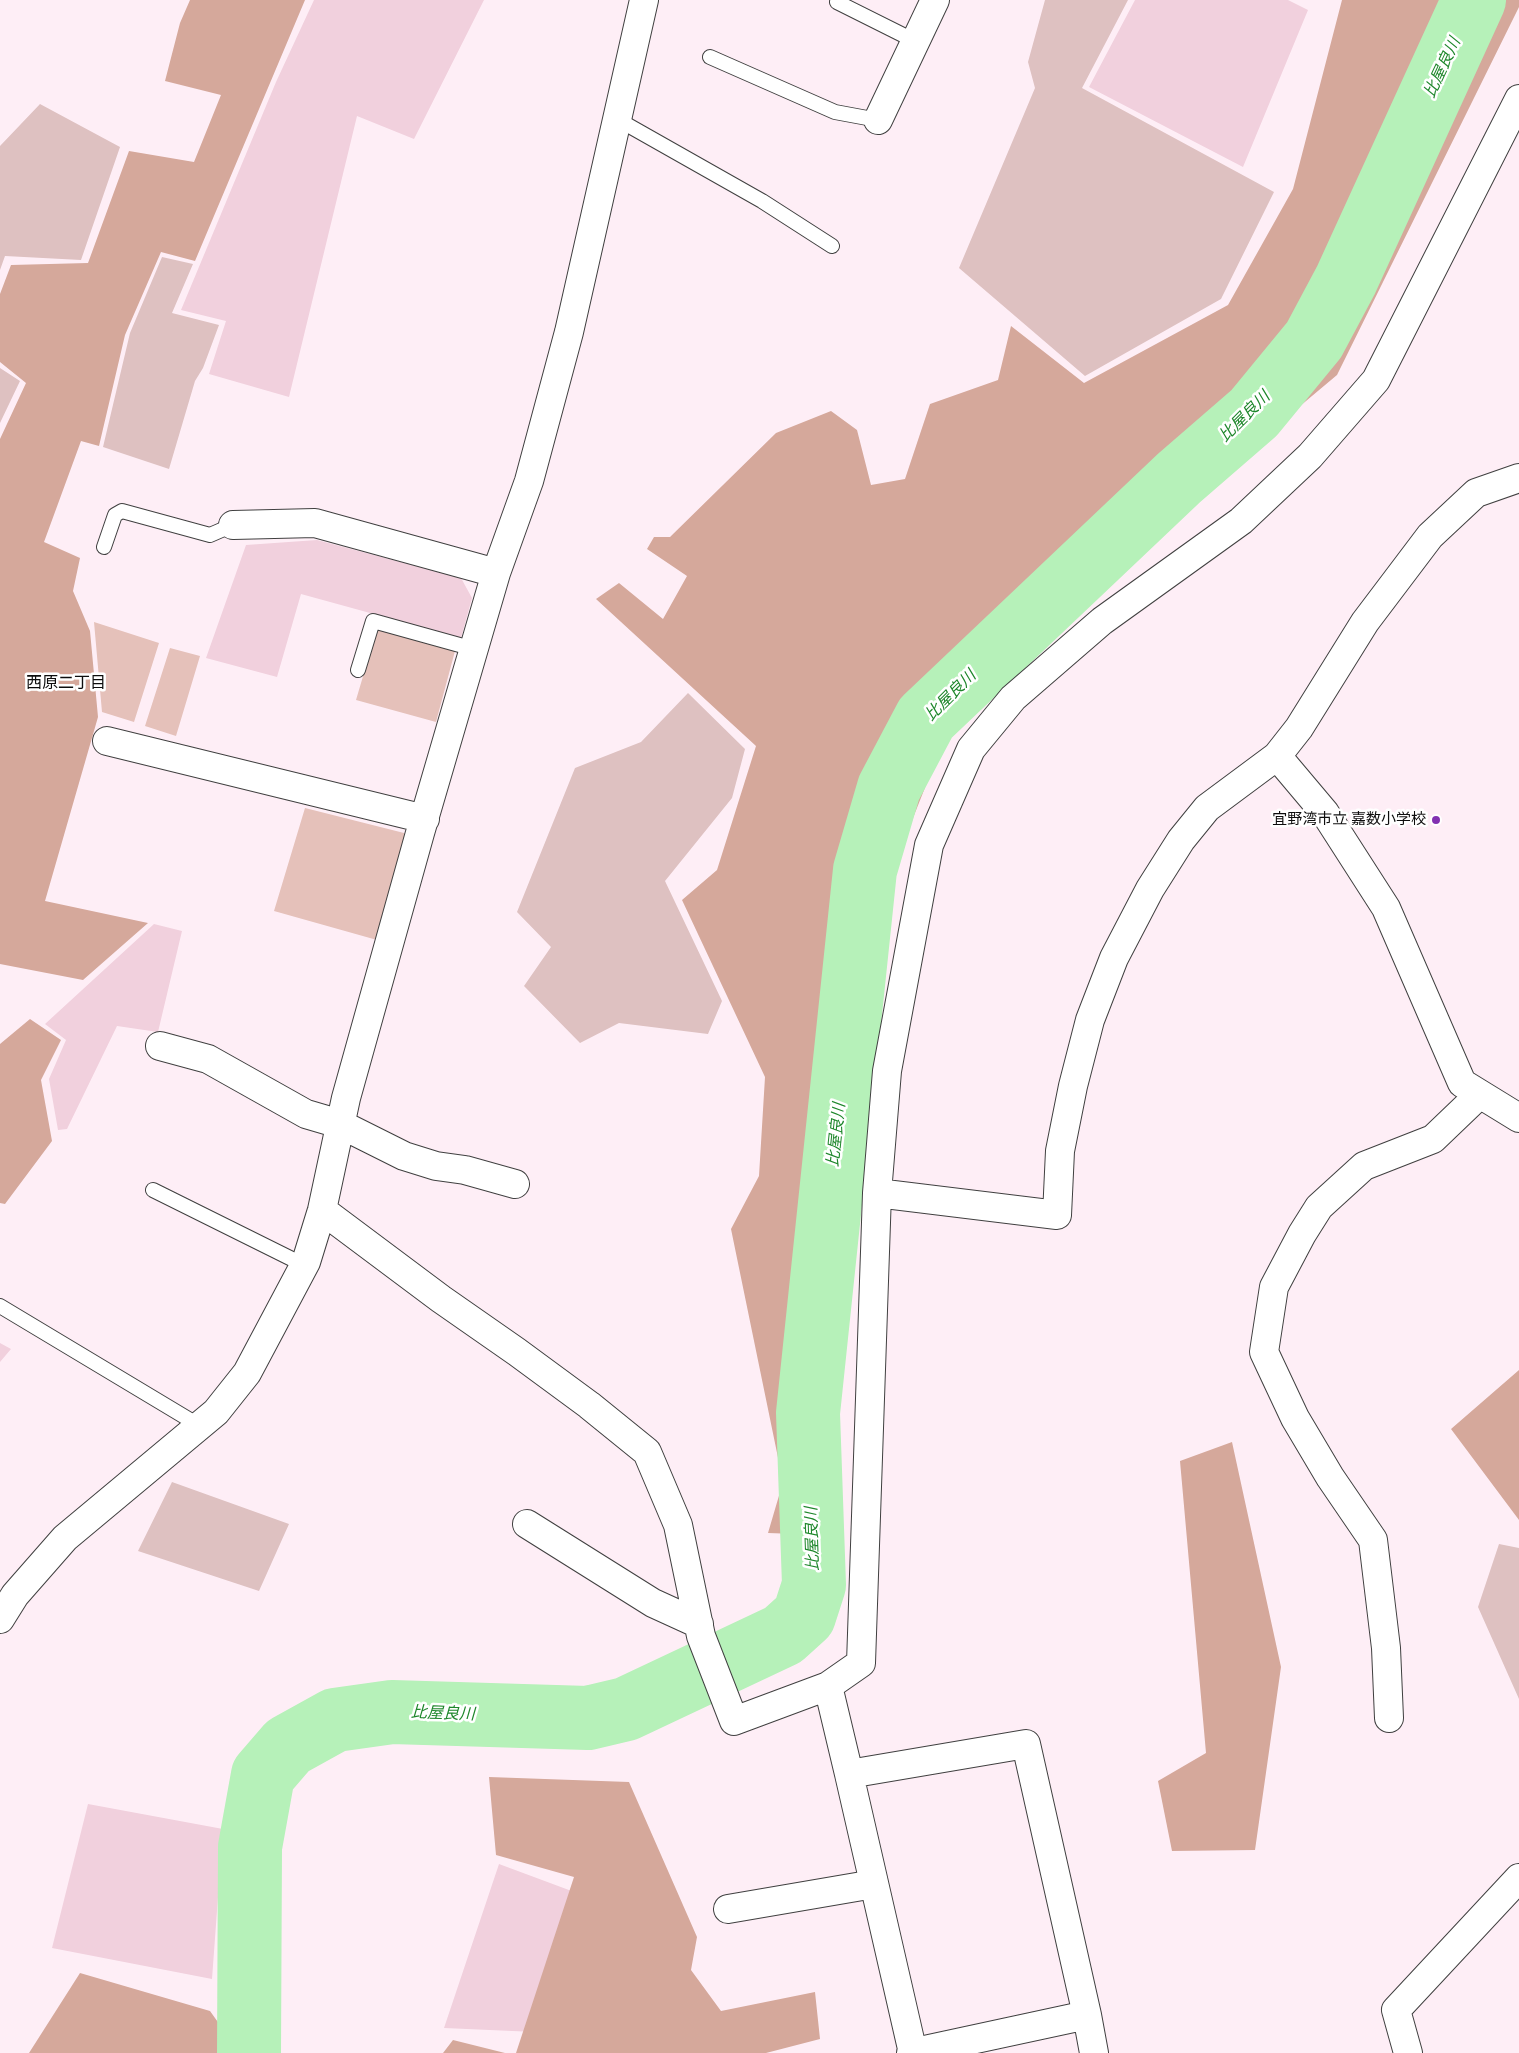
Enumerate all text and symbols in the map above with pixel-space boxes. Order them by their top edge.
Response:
water label: 比屋良川 [1421,35,1465,101]
water label: 比屋良川 [1216,388,1274,446]
water label: 比屋良川 [922,667,980,725]
district label: 西原二丁目 [26,674,106,694]
place label: 宜野湾市立 嘉数小学校 [1272,811,1426,829]
marker: 宜野湾市立 嘉数小学校 [1430,814,1442,826]
water label: 比屋良川 [824,1102,850,1168]
water label: 比屋良川 [802,1507,824,1571]
water label: 比屋良川 [411,1703,475,1725]

